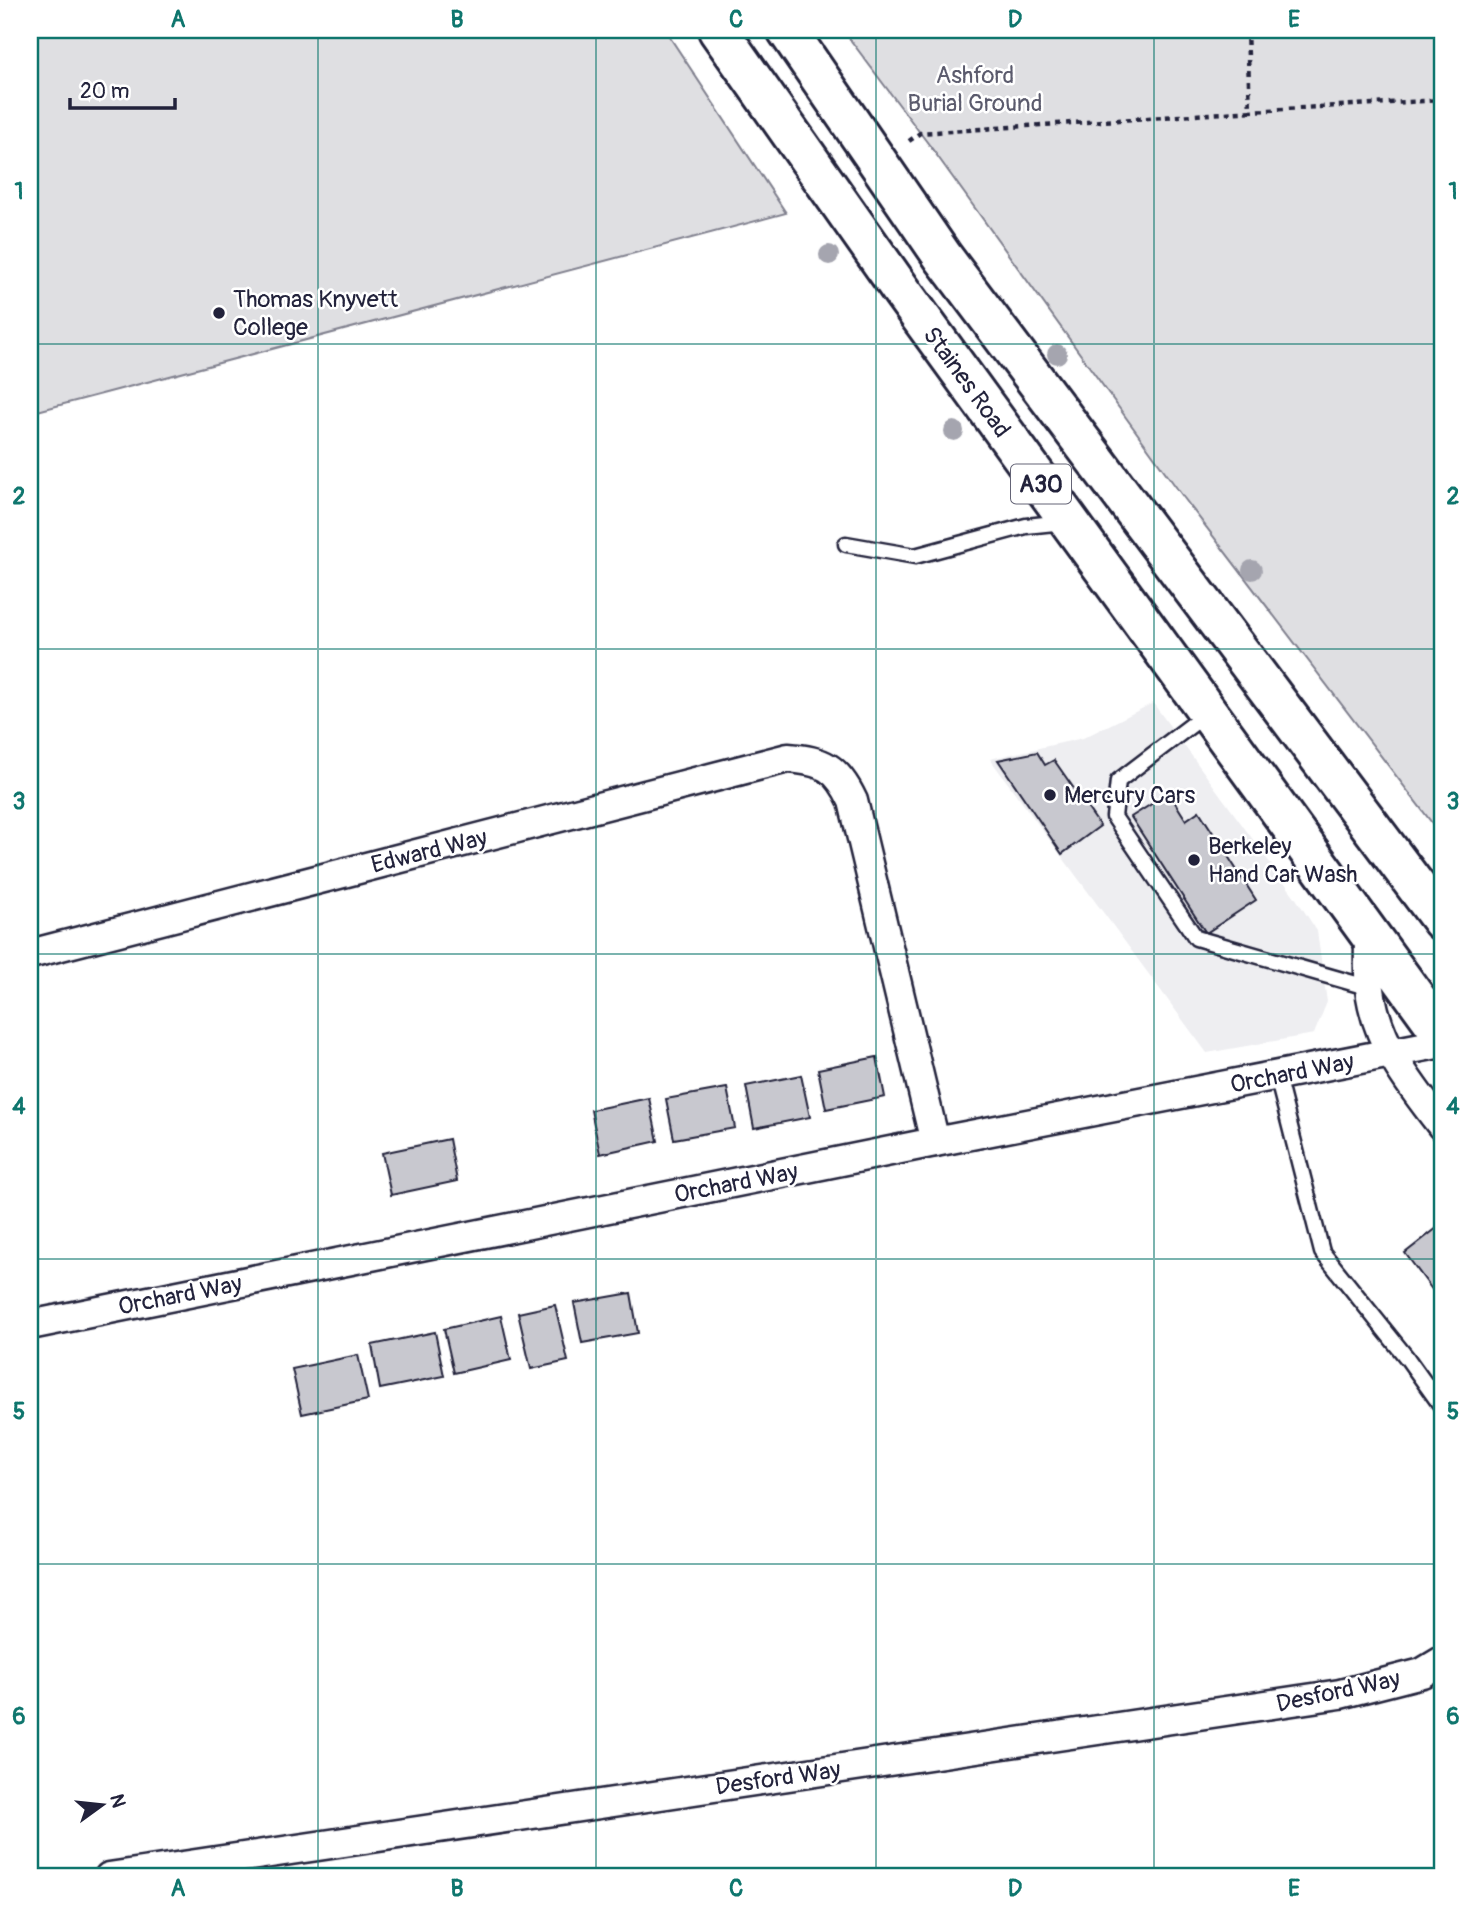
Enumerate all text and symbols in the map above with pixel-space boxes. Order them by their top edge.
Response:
text: A [171,5,186,34]
text: B [450,5,464,34]
text: C [729,5,743,34]
text: D [1008,5,1022,34]
text: E [1288,5,1300,34]
park label: Ashford Burial Ground [908,61,1042,118]
scale bar [70,66,175,110]
text: 20 m [80,78,129,105]
text: 1 [15,177,24,206]
text: 1 [1449,177,1458,206]
place label: Thomas Knyvett College [233,285,398,342]
marker: Thomas Knyvett College [211,305,227,321]
street label: Staines Road [917,321,1017,443]
road number: A30 [1011,464,1071,504]
text: 2 [13,482,26,511]
text: 2 [1447,482,1460,511]
place label: Mercury Cars [1064,781,1196,810]
text: 3 [13,787,25,816]
marker: Mercury Cars [1042,787,1058,803]
text: 3 [1447,787,1459,816]
street label: Edward Way [368,823,490,880]
place label: Berkeley Hand Car Wash [1208,832,1358,889]
marker: Berkeley Hand Car Wash [1186,852,1202,868]
street label: Orchard Way [1228,1047,1356,1100]
text: 4 [12,1092,26,1121]
text: 4 [1446,1092,1460,1121]
street label: Orchard Way [672,1157,800,1210]
street label: Orchard Way [116,1269,244,1322]
text: 5 [13,1397,25,1426]
text: 5 [1447,1397,1459,1426]
street label: Desford Way [1274,1664,1403,1719]
text: 6 [12,1702,26,1731]
text: 6 [1446,1702,1460,1731]
street label: Desford Way [714,1755,842,1802]
north arrow [66,1770,136,1840]
text: N [104,1792,131,1810]
text: A [171,1874,186,1903]
text: B [450,1874,464,1903]
text: C [729,1874,743,1903]
text: D [1008,1874,1022,1903]
text: E [1288,1874,1300,1903]

